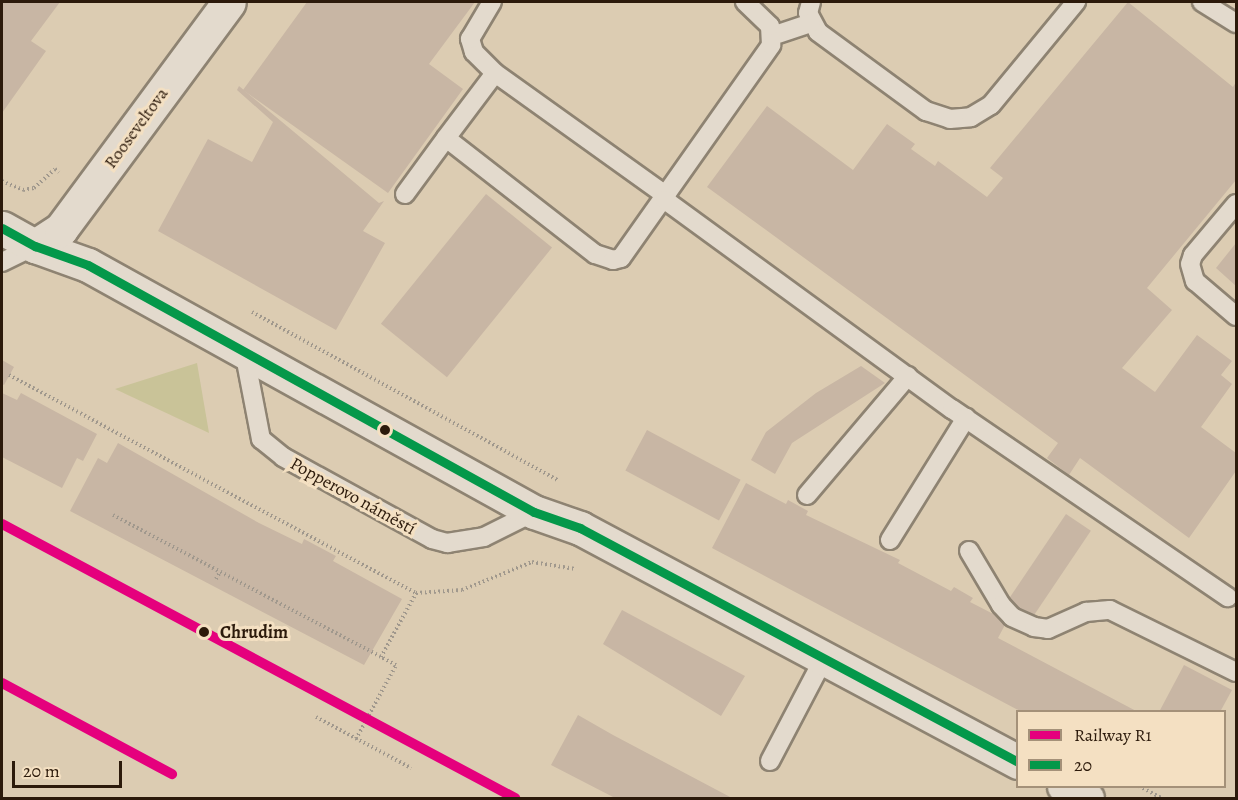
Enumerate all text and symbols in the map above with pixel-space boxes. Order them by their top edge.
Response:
street label: Rooseveltova [99,83,173,173]
unlabelled marker [379,424,391,436]
street label: Popperovo náměstí [286,453,420,539]
marker: Chrudim [193,621,215,643]
place label: Chrudim [220,621,288,643]
legend [1016,710,1226,788]
text: Railway R1 [1074,723,1152,747]
scale bar [15,749,124,787]
text: 20 [1074,753,1092,777]
text: 20 m [23,759,60,783]

